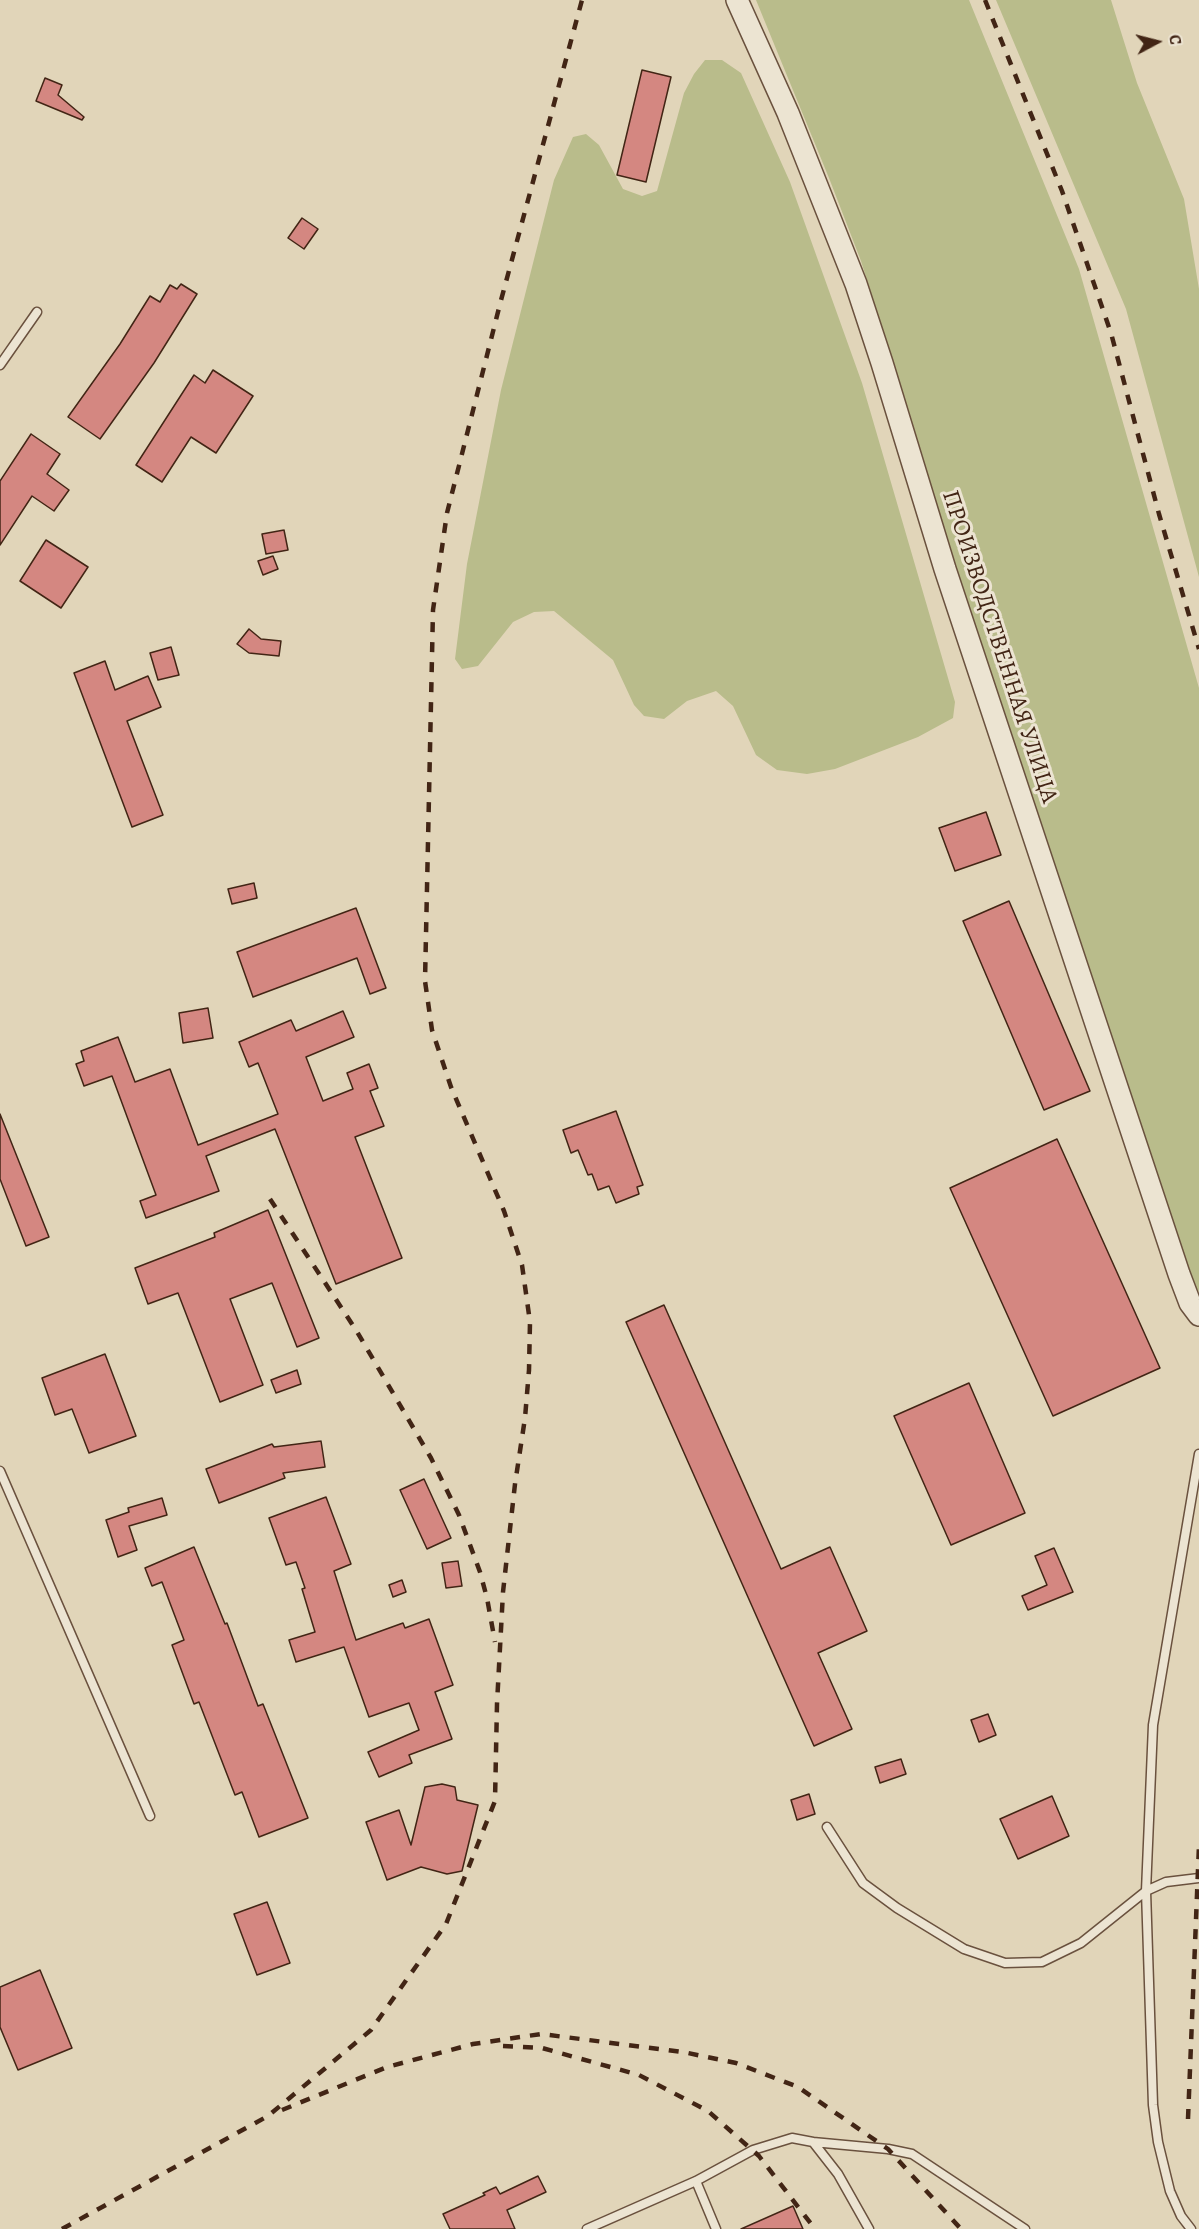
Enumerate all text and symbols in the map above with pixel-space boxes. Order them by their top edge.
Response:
north arrow [1127,12,1187,72]
text: С [1163,34,1186,46]
street label: ПРОИЗВОДСТВЕННАЯ УЛИЦА [935,487,1063,807]

